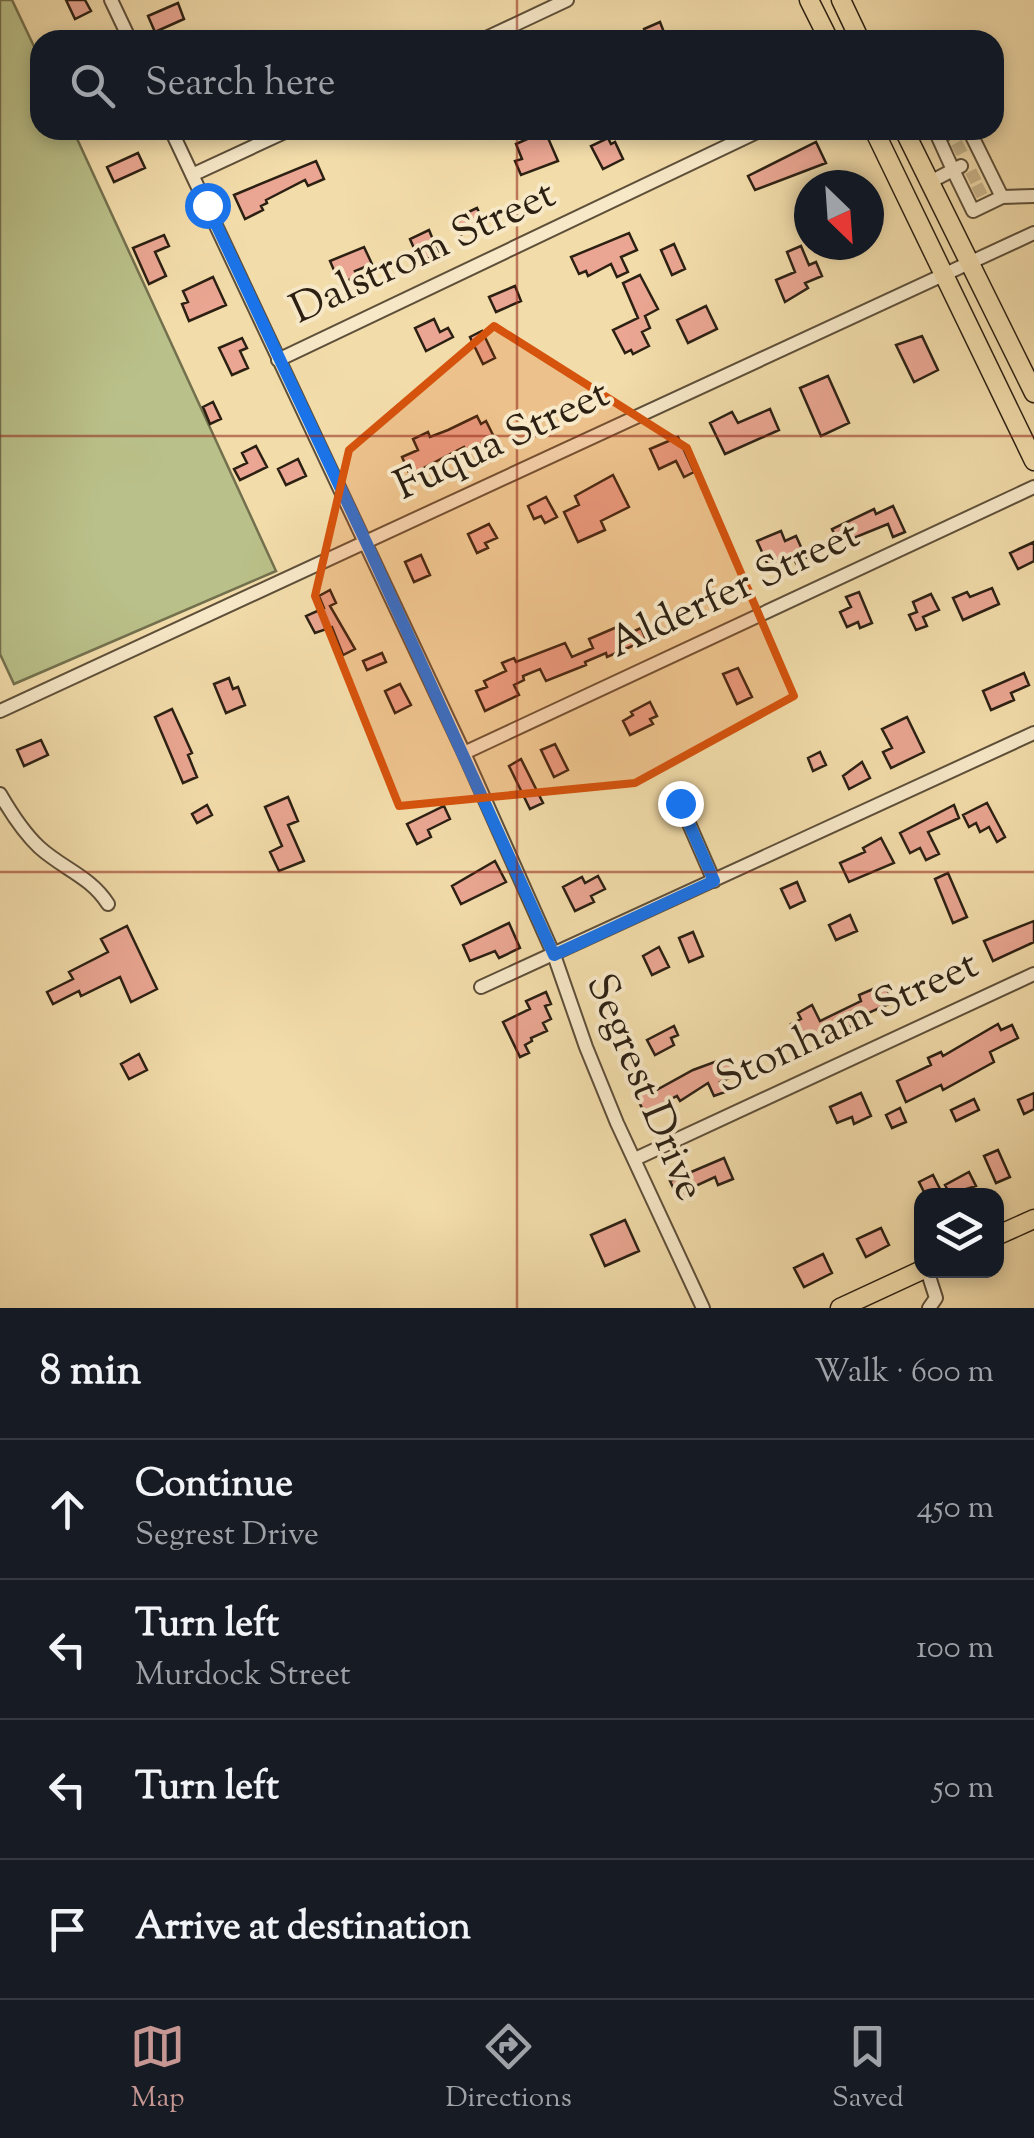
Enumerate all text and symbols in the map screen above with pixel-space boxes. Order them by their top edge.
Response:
search box [30,30,1004,140]
icon: search [65,58,120,113]
text: Search here [145,58,336,112]
street label: Dalstrom Street [282,166,566,342]
north arrow [794,170,884,260]
route start [185,183,231,229]
street label: Fuqua Street [386,366,620,518]
street label: Alderfer Street [600,507,870,675]
route end [658,781,704,827]
street label: Stonham Street [707,937,989,1111]
street label: Segrest Drive [568,965,718,1211]
map controls [914,1188,1004,1278]
button: layers [914,1188,1004,1278]
text: 8 min [40,1343,141,1403]
text: Walk · 600 m [814,1350,994,1396]
text: Continue [135,1459,293,1513]
icon: ahead [40,1482,95,1537]
text: 450 m [917,1486,994,1532]
text: Segrest Drive [135,1513,319,1559]
text: Turn left [135,1599,279,1653]
icon: left [40,1622,95,1677]
text: 100 m [916,1626,994,1672]
text: Murdock Street [135,1653,351,1699]
icon: left [40,1762,95,1817]
text: Turn left [135,1762,279,1816]
text: 50 m [933,1766,994,1812]
icon: arrive [40,1902,95,1957]
text: Arrive at destination [135,1902,471,1956]
tab: Map [130,2019,185,2119]
tab: Directions [445,2019,572,2119]
tab: Saved [832,2019,904,2119]

